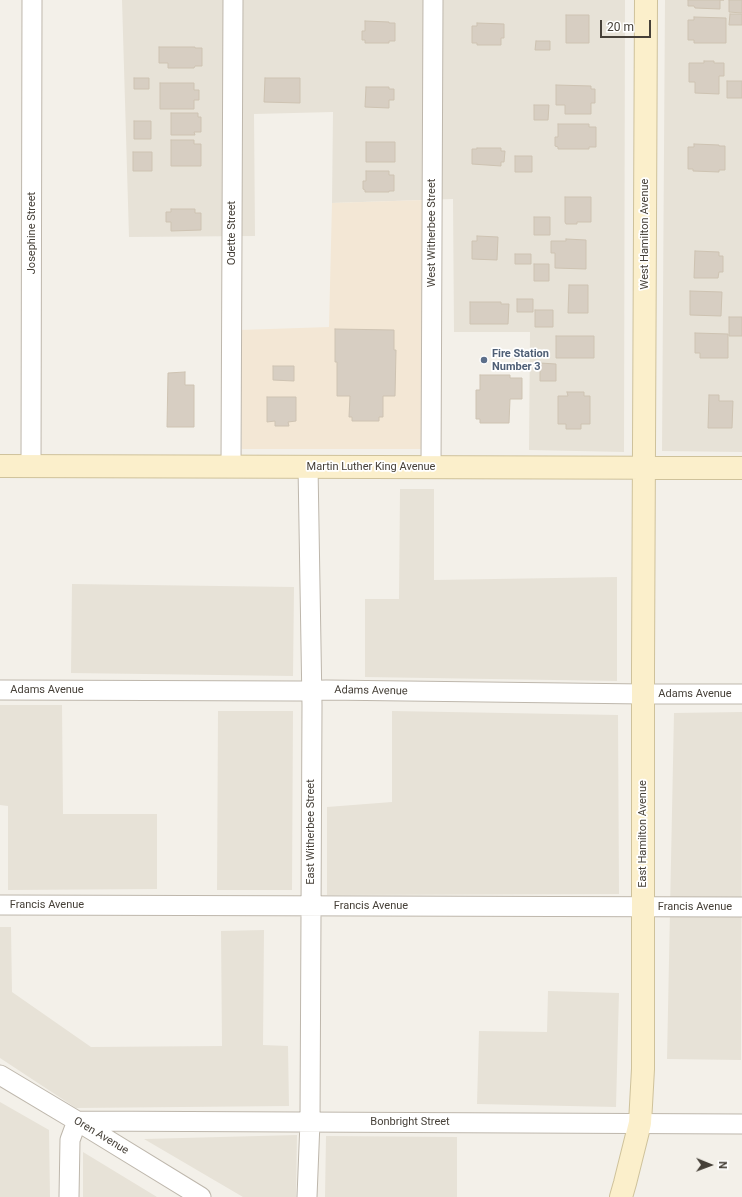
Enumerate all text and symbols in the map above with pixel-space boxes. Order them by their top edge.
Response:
scale bar [602,12,653,38]
text: 20 m [607,20,634,34]
street label: West Witherbee Street [425,179,439,287]
street label: West Hamilton Avenue [638,179,652,289]
street label: Josephine Street [25,192,39,274]
street label: Odette Street [225,201,239,265]
place label: Fire Station Number 3 [492,347,549,373]
marker: Fire Station Number 3 [479,355,489,365]
street label: Martin Luther King Avenue [307,460,435,474]
street label: Adams Avenue [10,683,84,697]
street label: Adams Avenue [334,684,408,698]
street label: Adams Avenue [658,687,732,701]
street label: East Witherbee Street [304,779,318,885]
street label: East Hamilton Avenue [636,780,650,888]
street label: Francis Avenue [10,898,84,912]
street label: Francis Avenue [334,899,408,913]
street label: Francis Avenue [658,900,732,914]
street label: Oren Avenue [71,1114,131,1158]
street label: Bonbright Street [370,1115,450,1129]
north arrow [690,1145,730,1185]
text: N [716,1161,729,1169]

